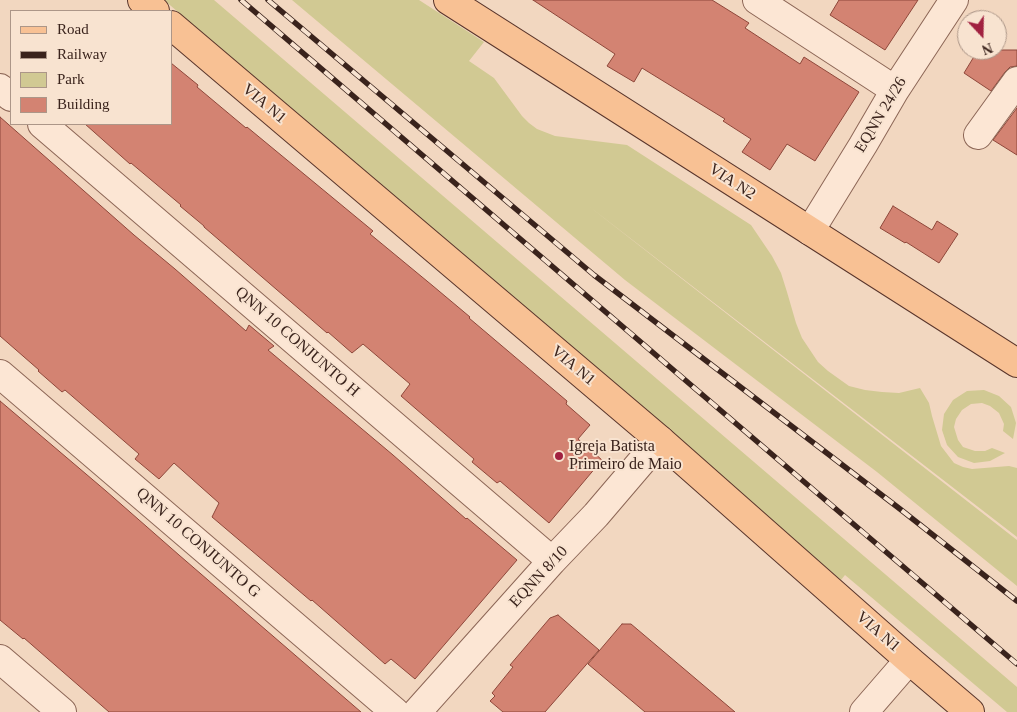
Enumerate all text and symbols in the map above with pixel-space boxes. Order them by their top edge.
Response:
legend [10,10,172,125]
north arrow [957,10,1007,60]
text: Road [57,21,89,37]
text: N [980,40,995,57]
text: Railway [57,46,107,62]
text: Park [57,71,85,87]
street label: EQNN 24/26 [851,74,911,156]
street label: VIA N1 [238,80,290,128]
text: Building [57,96,110,112]
street label: VIA N2 [705,160,759,204]
street label: QNN 10 CONJUNTO H [231,283,363,401]
street label: VIA N1 [547,342,599,390]
place label: Igreja Batista Primeiro de Maio [569,437,682,475]
marker: Igreja Batista Primeiro de Maio [553,450,565,462]
street label: QNN 10 CONJUNTO G [132,484,264,602]
street label: EQNN 8/10 [506,542,572,612]
street label: VIA N1 [852,608,904,656]

